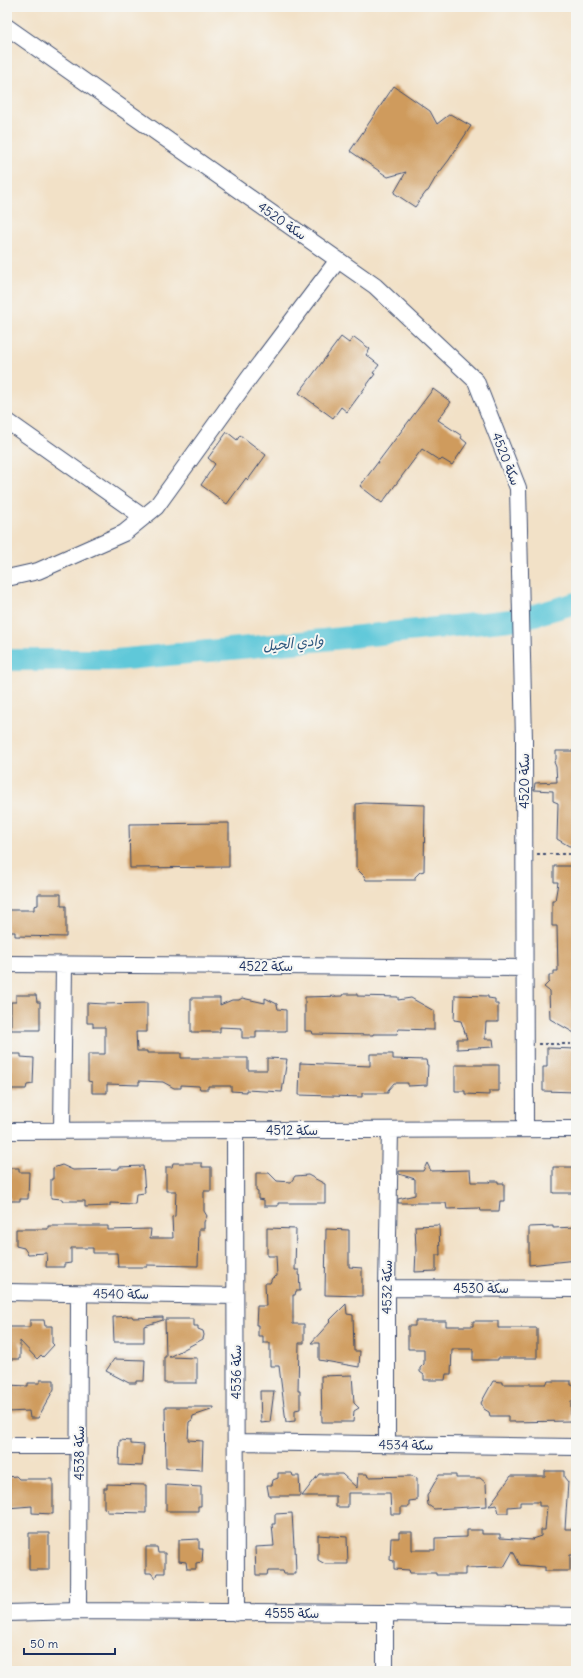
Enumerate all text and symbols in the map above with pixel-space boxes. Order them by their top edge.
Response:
street label: سكة 4520 [254,198,310,244]
street label: سكة 4520 [488,430,524,488]
water label: وادي الحيل [262,631,325,657]
street label: سكة 4520 [516,753,533,809]
street label: سكة 4522 [239,958,293,975]
street label: سكة 4512 [266,1122,318,1139]
street label: سكة 4532 [378,1260,396,1314]
street label: سكة 4530 [453,1280,509,1297]
street label: سكة 4540 [93,1285,149,1303]
street label: سكة 4536 [228,1345,245,1399]
street label: سكة 4538 [71,1426,88,1480]
street label: سكة 4534 [379,1436,433,1454]
street label: سكة 4555 [265,1605,319,1622]
scale bar [24,1630,115,1656]
text: 50 m [30,1636,59,1651]

